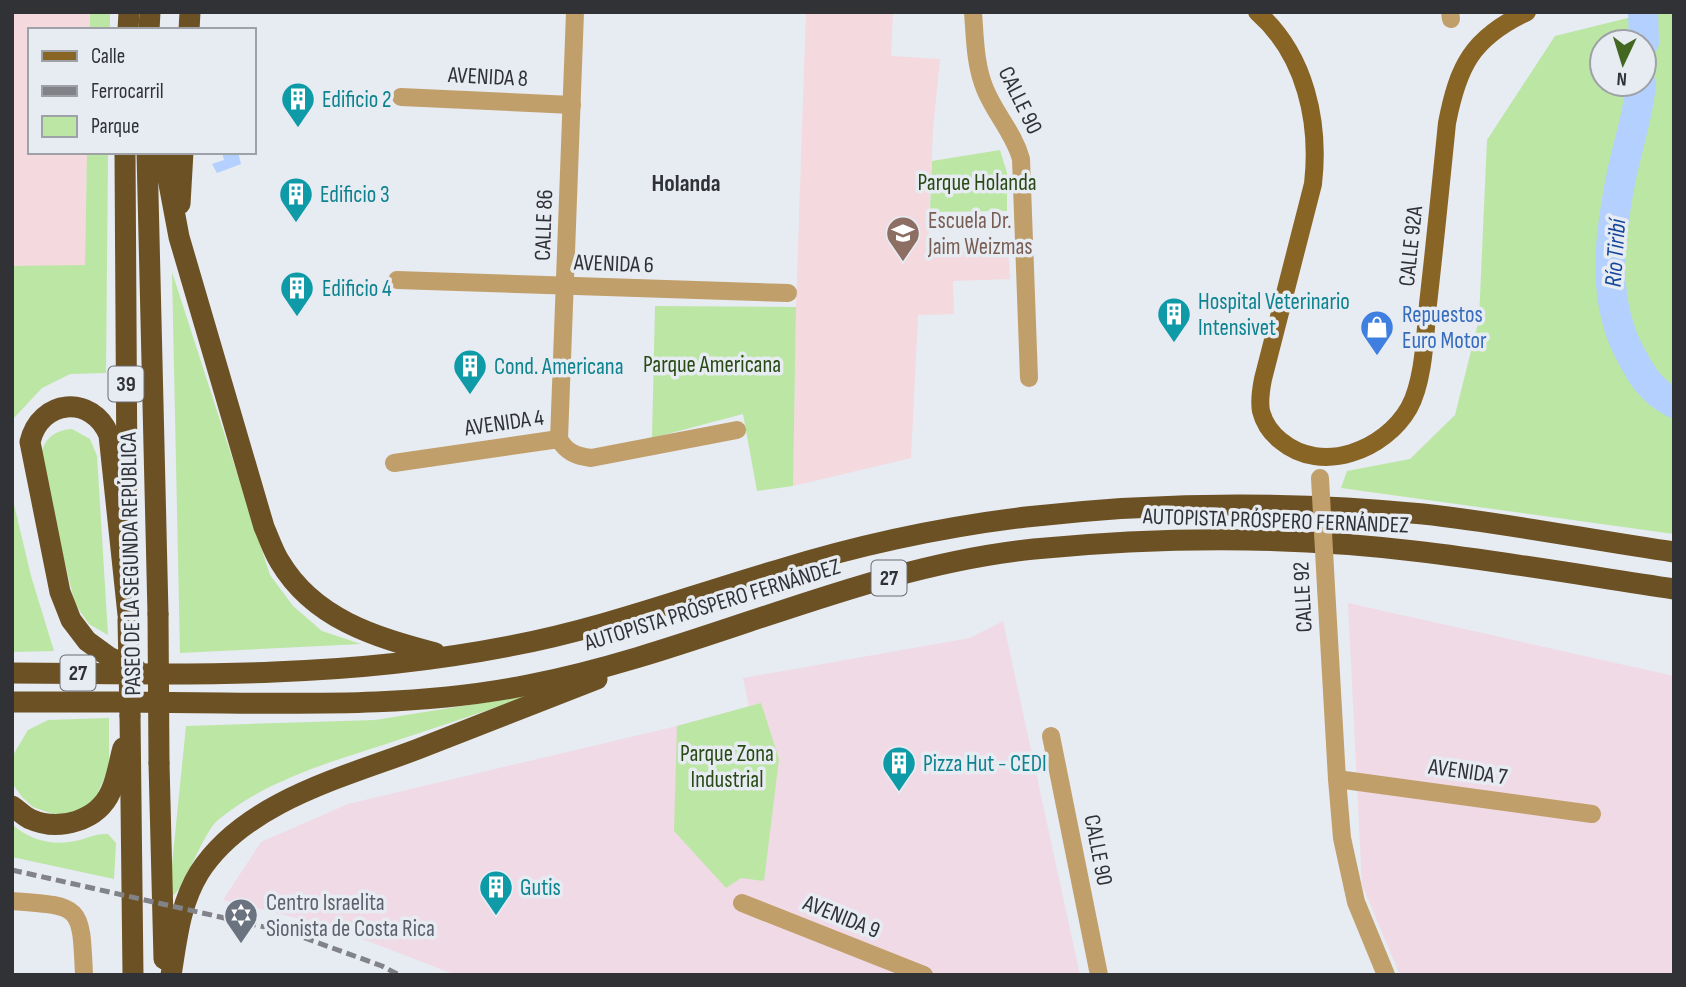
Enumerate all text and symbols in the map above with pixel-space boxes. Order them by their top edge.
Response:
legend [28,28,256,154]
north arrow [1588,28,1658,98]
text: Calle [91,44,125,69]
street label: AVENIDA 8 [446,61,529,93]
street label: CALLE 90 [992,62,1048,139]
text: N [1616,67,1628,90]
text: Ferrocarril [91,79,164,104]
building icon: Edificio 2 [279,80,317,129]
place label: Edificio 2 [322,86,391,114]
text: Parque [91,114,139,139]
district label: Holanda [652,169,720,198]
park label: Parque Holanda [917,169,1037,197]
building icon: Edificio 3 [277,175,315,224]
place label: Edificio 3 [320,181,390,209]
street label: CALLE 86 [529,189,559,261]
street label: CALLE 92A [1393,204,1429,288]
place label: Escuela Dr. Jaim Weizmas [927,207,1033,261]
school or university icon: Escuela Dr. Jaim Weizmas [884,214,922,263]
water label: Río Tiribí [1599,216,1633,288]
street label: AVENIDA 6 [573,249,654,279]
building icon: Edificio 4 [278,269,316,318]
place label: Edificio 4 [322,275,392,303]
place label: Hospital Veterinario Intensivet [1198,288,1350,342]
building icon: Hospital Veterinario Intensivet [1155,295,1193,344]
place label: Repuestos Euro Motor [1402,301,1487,355]
shop icon: Repuestos Euro Motor [1358,308,1396,357]
building icon: Cond. Americana [451,347,489,396]
park label: Parque Americana [643,351,781,379]
place label: Cond. Americana [494,353,624,381]
road number: 39 [108,366,144,402]
street label: AVENIDA 4 [462,404,546,443]
street label: PASEO DE LA SEGUNDA REPÚBLICA [115,432,147,696]
street label: AUTOPISTA PRÓSPERO FERNÁNDEZ [1142,502,1410,540]
street label: AUTOPISTA PRÓSPERO FERNÁNDEZ [580,553,844,658]
road number: 27 [872,560,906,596]
street label: CALLE 92 [1287,561,1319,633]
road number: 27 [60,656,96,690]
park label: Parque Zona Industrial [680,740,774,794]
building icon: Pizza Hut - CEDI [880,744,918,793]
place label: Pizza Hut - CEDI [923,750,1047,778]
street label: AVENIDA 7 [1426,752,1509,791]
street label: CALLE 90 [1077,812,1119,888]
building icon: Gutis [477,868,515,917]
place label: Gutis [520,874,561,902]
place label: Centro Israelita Sionista de Costa Rica [266,889,435,943]
street label: AVENIDA 9 [798,889,884,945]
synagogue icon: Centro Israelita Sionista de Costa Rica [222,896,260,945]

